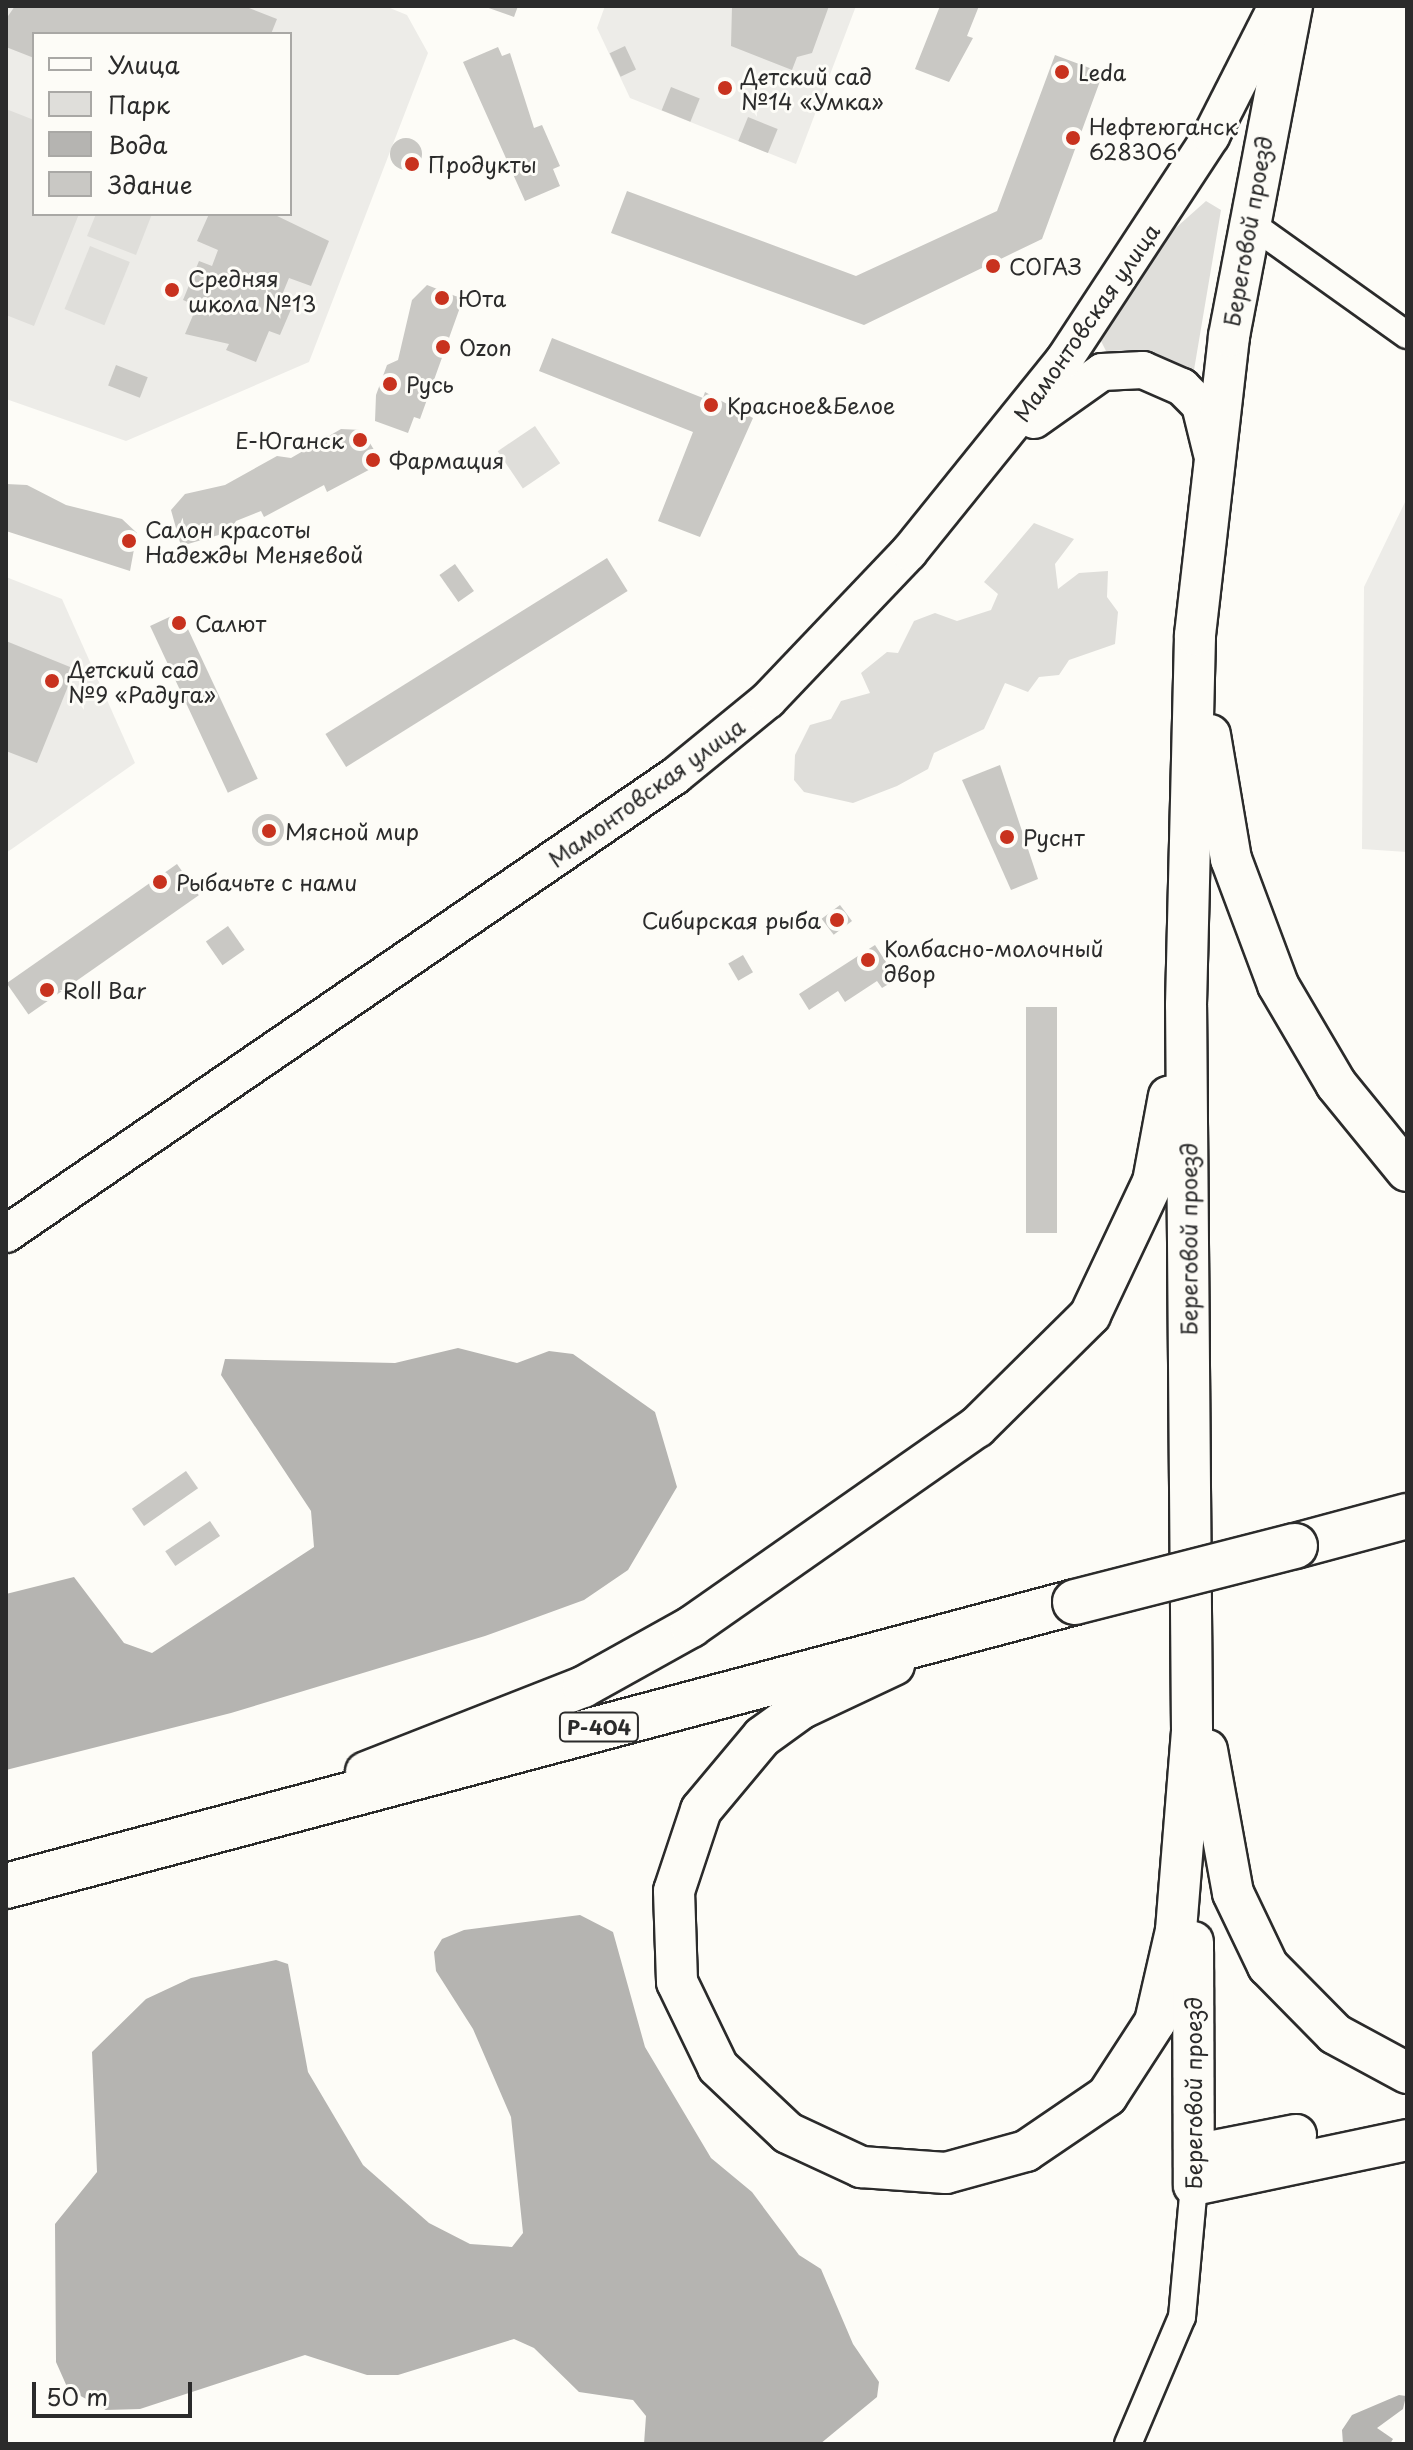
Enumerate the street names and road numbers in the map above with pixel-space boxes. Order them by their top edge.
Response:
street label: Береговой проезд [1217,134,1277,328]
street label: Мамонтовская улица [1007,217,1165,427]
street label: Мамонтовская улица [542,712,750,872]
street label: Береговой проезд [1175,1143,1201,1335]
road number: Р-404 [557,1711,641,1743]
street label: Береговой проезд [1180,1997,1206,2189]

